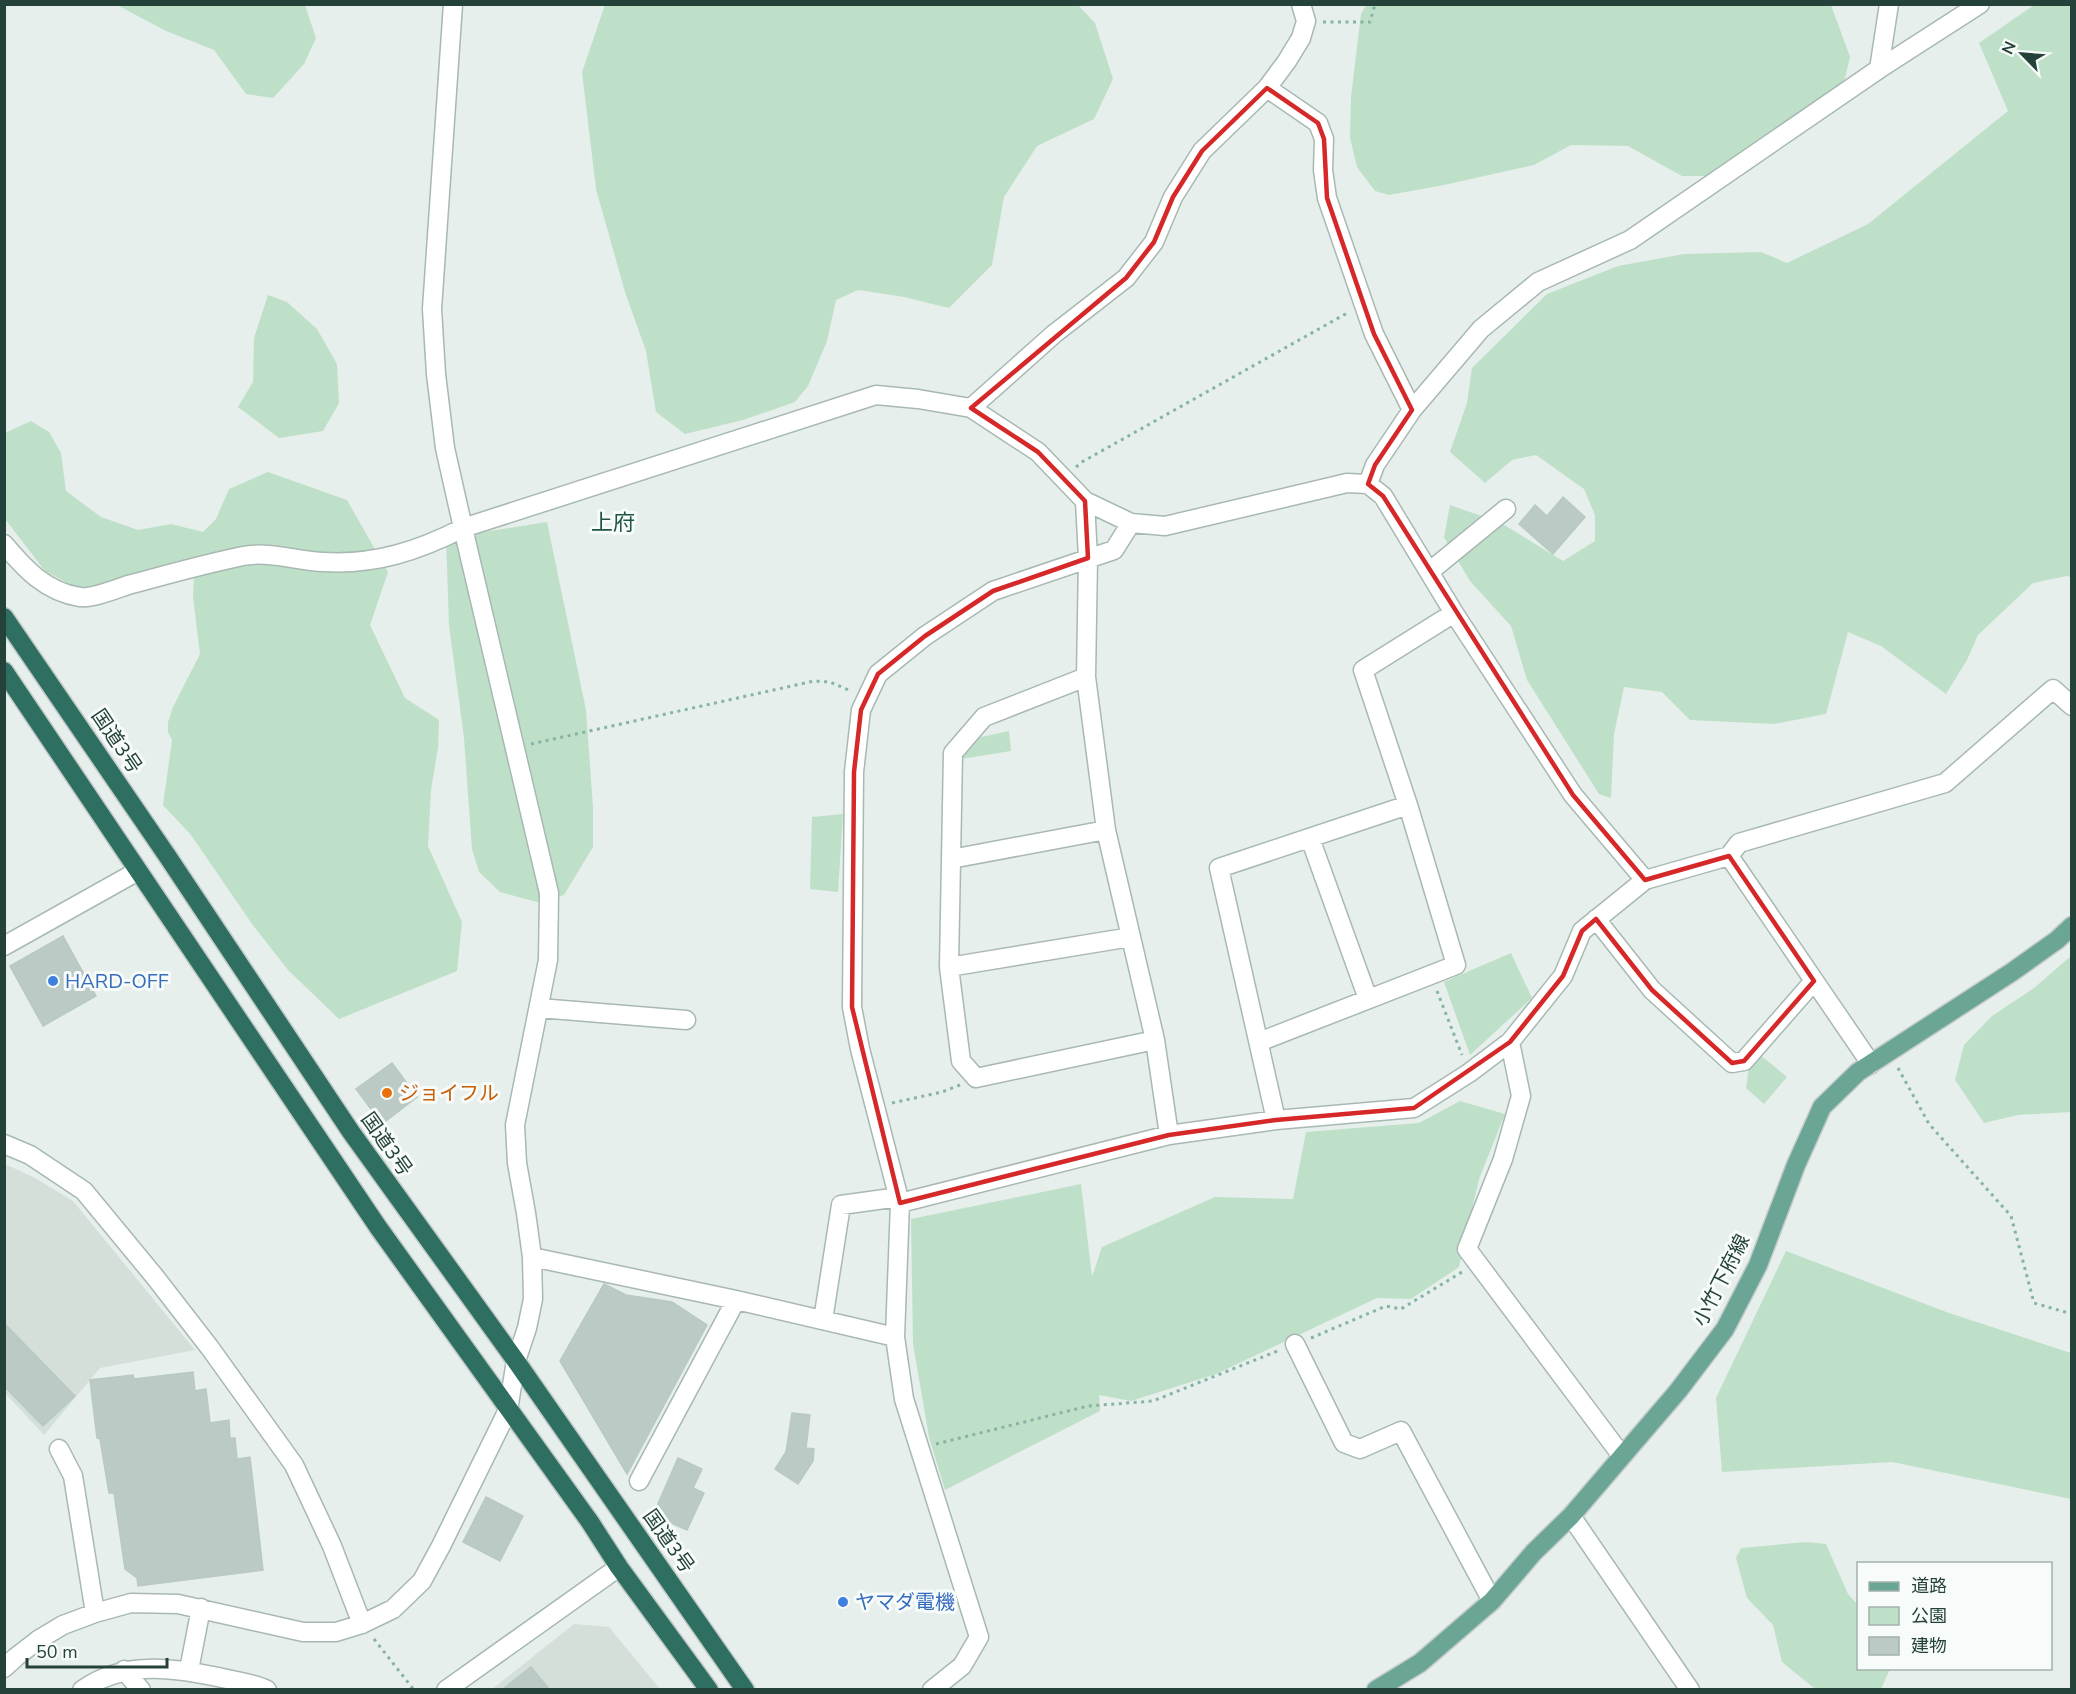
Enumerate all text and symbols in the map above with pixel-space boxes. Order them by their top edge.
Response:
north arrow [1992,24,2052,84]
text: N [1997,38,2022,58]
district label: 上府 [591,508,635,538]
street label: 国道3号 [85,704,148,779]
place label: HARD-OFF [65,968,169,995]
marker: HARD-OFF [46,974,60,988]
place label: ジョイフル [399,1080,499,1107]
marker: ジョイフル [380,1086,394,1100]
street label: 国道3号 [355,1107,418,1182]
street label: 小竹下府線 [1687,1230,1756,1331]
street label: 国道3号 [637,1504,700,1579]
legend [1857,1562,2052,1670]
text: 道路 [1911,1574,1947,1598]
place label: ヤマダ電機 [855,1589,955,1616]
marker: ヤマダ電機 [836,1595,850,1609]
text: 公園 [1911,1604,1947,1628]
scale bar [27,1631,166,1669]
text: 建物 [1911,1634,1947,1658]
text: 50 m [36,1640,78,1664]

